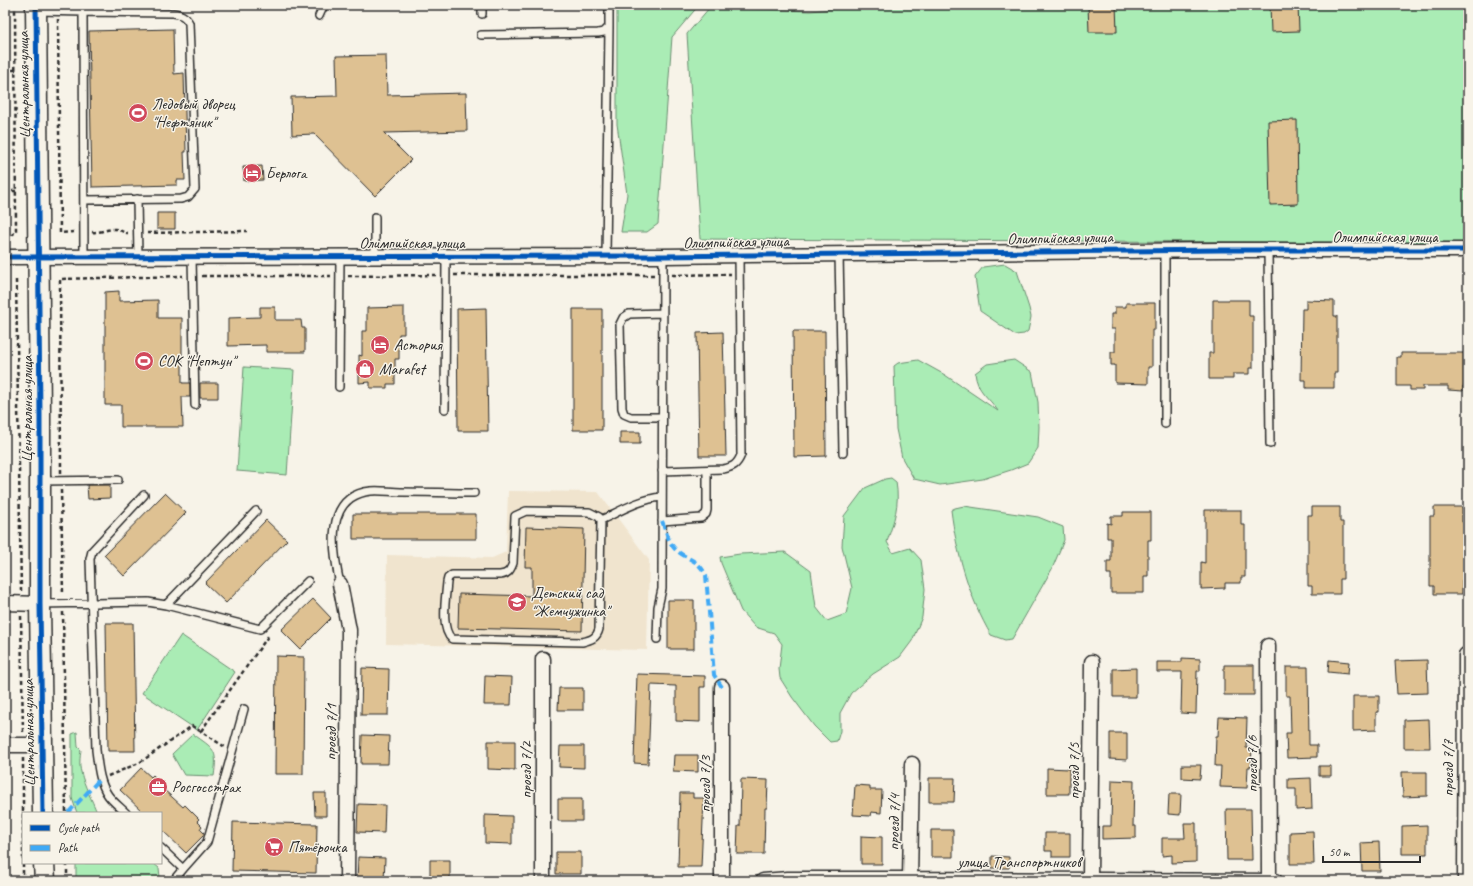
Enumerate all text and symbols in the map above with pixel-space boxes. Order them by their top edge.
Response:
street label: Центральная улица [13,30,35,139]
place label: Ледовый дворец "Нефтяник" [152,94,236,132]
sports icon: Ледовый дворец "Нефтяник" [127,102,149,124]
hotel icon: Берлога [241,162,263,184]
place label: Берлога [266,163,308,183]
street label: Олимпийская улица [1007,227,1115,249]
street label: Олимпийская улица [1332,227,1439,247]
street label: Олимпийская улица [683,231,791,253]
street label: Олимпийская улица [359,233,466,253]
hotel icon: Астория [369,334,391,356]
place label: Астория [394,335,443,355]
sports icon: СОК "Нептун" [133,350,155,372]
place label: СОК "Нептун" [158,351,238,371]
street label: Центральная улица [17,354,37,463]
shop icon: Marafet [354,358,376,380]
place label: Marafet [379,359,428,379]
place label: Детский сад "Жемчужинка" [531,583,612,621]
school or university icon: Детский сад "Жемчужинка" [506,591,528,613]
street label: Центральная улица [18,678,40,787]
street label: проезд 7/1 [321,703,342,761]
street label: проезд 7/6 [1242,735,1262,792]
street label: проезд 7/7 [1438,739,1458,796]
street label: проезд 7/2 [516,740,536,798]
street label: проезд 7/5 [1064,742,1084,799]
street label: проезд 7/3 [695,754,715,812]
office icon: Росгосстрах [147,776,169,798]
place label: Росгосстрах [172,777,242,797]
street label: проезд 7/4 [884,792,905,851]
legend [22,812,162,864]
text: Cycle path [58,820,100,836]
supermarket icon: Пятёрочка [263,836,285,858]
place label: Пятёрочка [288,837,348,857]
scale bar [1323,838,1420,864]
text: Path [58,840,78,856]
text: 50 m [1329,844,1351,860]
street label: улица Транспортников [956,852,1084,872]

